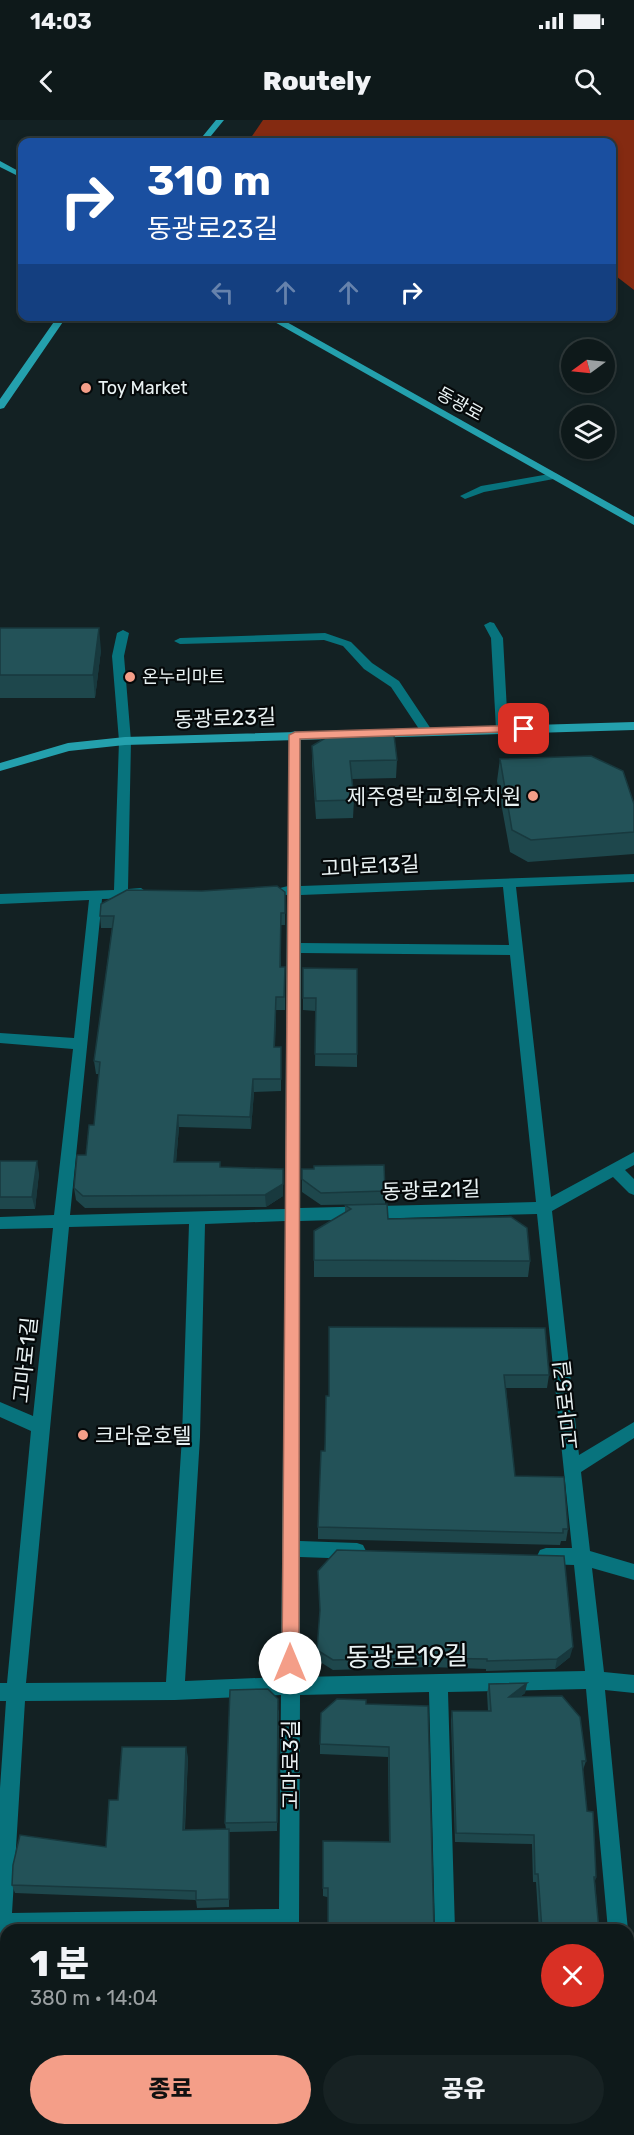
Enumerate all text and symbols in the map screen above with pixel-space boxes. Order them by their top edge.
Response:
text: 14:03 [30,8,92,35]
icon: back [30,65,63,98]
text: Routely [263,65,371,97]
icon: search [571,65,604,98]
text: 310 m [147,156,271,206]
icon: right [48,162,126,240]
text: 동광로23길 [147,213,278,245]
icon: left [206,276,239,309]
icon: ahead [269,276,302,309]
icon: ahead [332,276,365,309]
icon: right [395,276,428,309]
north arrow [561,339,615,393]
map controls [561,339,615,459]
place label: Toy Market [98,377,188,399]
marker: Toy Market [79,381,93,395]
street label: 동광로 [433,382,487,426]
button: layers [561,405,615,459]
place label: 온누리마트 [142,666,225,688]
marker: 온누리마트 [123,670,137,684]
pin [498,703,549,754]
street label: 동광로23길 [173,704,277,732]
icon: arrive [507,712,540,745]
place label: 제주영락교회유치원 [347,784,521,809]
marker: 제주영락교회유치원 [526,789,540,803]
street label: 고마로13길 [320,851,420,881]
street label: 동광로21길 [381,1176,481,1204]
street label: 고마로1길 [8,1316,42,1404]
street label: 고마로5길 [549,1359,583,1451]
place label: 크라운호텔 [95,1423,192,1448]
marker: 크라운호텔 [76,1428,90,1442]
position arrow [258,1631,322,1695]
street label: 동광로19길 [346,1640,468,1674]
street label: 고마로3길 [278,1720,303,1810]
text: 1 분 [30,1942,89,1985]
button: close [541,1944,604,2007]
text: 380 m · 14:04 [30,1986,158,2010]
button: 종료 [30,2055,311,2124]
button: 공유 [323,2055,604,2124]

